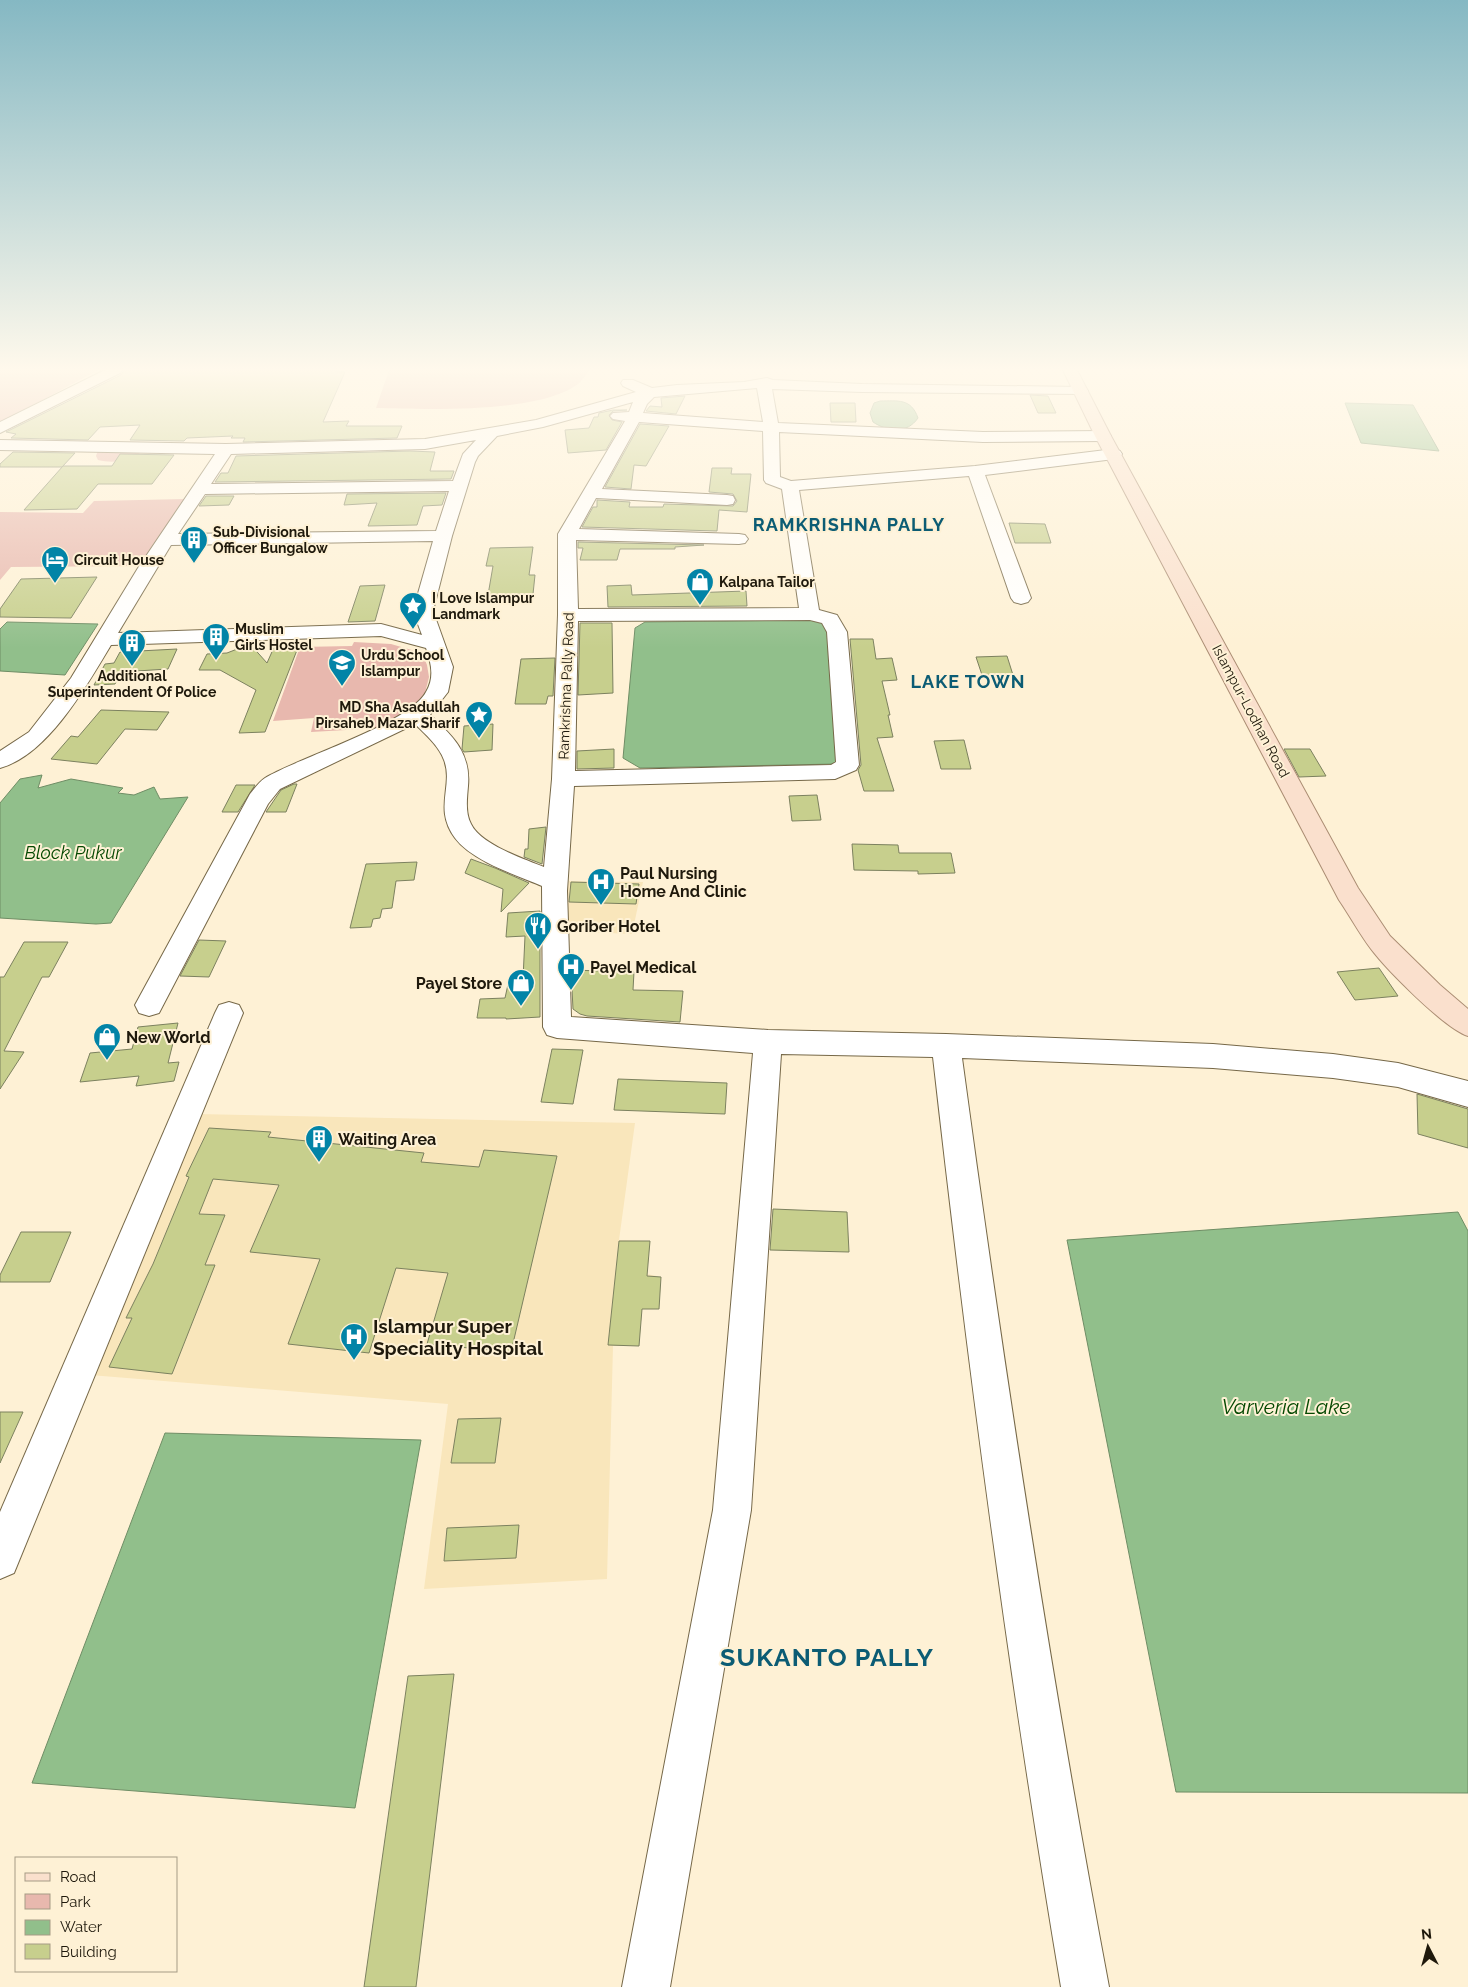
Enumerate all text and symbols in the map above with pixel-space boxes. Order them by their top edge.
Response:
district label: RAMKRISHNA PALLY [753,514,945,535]
place label: Sub-Divisional Officer Bungalow [213,524,328,556]
building icon: Sub-Divisional Officer Bungalow [179,525,209,564]
hotel icon: Circuit House [40,545,70,584]
place label: Circuit House [74,552,165,568]
shop icon: Kalpana Tailor [685,567,715,606]
place label: Kalpana Tailor [719,574,815,590]
place label: I Love Islampur Landmark [432,590,535,622]
place icon: I Love Islampur Landmark [398,591,428,630]
street label: Ramkrishna Pally Road [555,612,577,760]
place label: Muslim Girls Hostel [235,621,313,653]
building icon: Muslim Girls Hostel [201,622,231,661]
building icon: Additional Superintendent Of Police [117,628,147,667]
street label: Islampur-Lodhan Road [1209,642,1293,780]
place label: Urdu School Islampur [361,647,445,679]
school or university icon: Urdu School Islampur [327,648,357,687]
place label: Additional Superintendent Of Police [48,668,217,700]
district label: LAKE TOWN [911,671,1025,692]
place label: MD Sha Asadullah Pirsaheb Mazar Sharif [316,699,461,731]
place icon: MD Sha Asadullah Pirsaheb Mazar Sharif [464,700,494,739]
water label: Block Pukur [24,842,122,863]
place label: Paul Nursing Home And Clinic [620,864,747,901]
hospital icon: Paul Nursing Home And Clinic [586,867,616,906]
restaurant icon: Goriber Hotel [523,911,553,950]
place label: Goriber Hotel [557,917,661,936]
hospital icon: Payel Medical [556,952,586,991]
place label: Payel Medical [590,958,697,977]
shop icon: Payel Store [506,968,536,1007]
place label: Payel Store [416,974,502,993]
shop icon: New World [92,1022,122,1061]
place label: New World [126,1028,211,1047]
building icon: Waiting Area [304,1124,334,1163]
place label: Waiting Area [338,1130,436,1149]
place label: Islampur Super Speciality Hospital [373,1315,544,1359]
hospital icon: Islampur Super Speciality Hospital [339,1322,369,1361]
water label: Varveria Lake [1221,1394,1351,1419]
district label: SUKANTO PALLY [720,1642,934,1672]
legend [15,1857,178,1972]
text: Road [60,1868,96,1886]
text: Park [60,1893,91,1911]
text: Water [60,1918,103,1936]
north arrow [1403,1922,1453,1972]
text: N [1420,1926,1433,1943]
text: Building [60,1943,117,1961]

